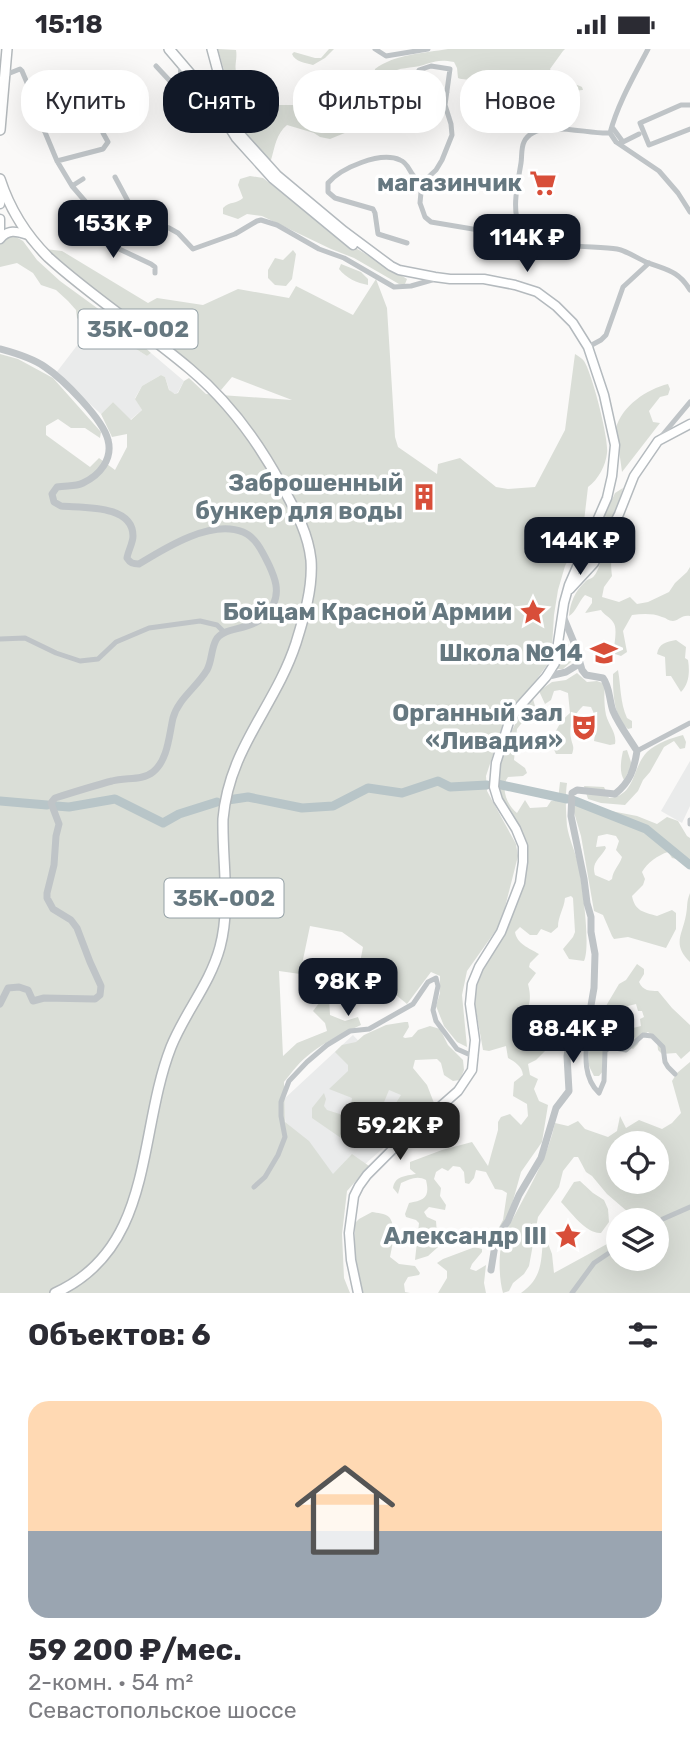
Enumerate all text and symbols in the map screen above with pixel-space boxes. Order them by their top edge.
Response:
text: 15:18 [35,9,103,40]
chip: Купить [21,70,149,133]
chip: Снять [163,70,279,133]
chip: Фильтры [293,70,446,133]
chip: Новое [460,70,580,133]
supermarket icon: магазинчик [528,168,558,198]
place label: магазинчик [377,169,522,197]
pin: 153K ₽ [56,201,170,260]
text: 153K ₽ [74,209,152,237]
pin: 114K ₽ [470,215,584,274]
text: 114K ₽ [489,223,565,251]
road number: 35К-002 [78,309,198,349]
place label: Заброшенный бункер для воды [195,469,403,525]
building icon: Заброшенный бункер для воды [409,482,439,512]
pin: 144K ₽ [523,517,637,577]
text: 144K ₽ [540,526,620,554]
place icon: Бойцам Красной Армии [518,597,548,627]
place label: Бойцам Красной Армии [223,598,512,626]
school or university icon: Школа №14 [589,638,619,668]
place label: Школа №14 [439,639,583,667]
place label: Органный зал «Ливадия» [392,699,563,755]
theatre icon: Органный зал «Ливадия» [569,712,599,742]
road number: 35К-002 [164,879,284,918]
pin: 98K ₽ [299,958,397,1018]
text: 98K ₽ [315,967,381,995]
pin: 88.4K ₽ [508,1005,638,1065]
text: 88.4K ₽ [528,1014,618,1042]
pin: 59.2K ₽ [335,1103,465,1162]
text: 59.2K ₽ [357,1111,443,1139]
map controls [606,1131,669,1271]
button: locate [606,1131,669,1194]
button: layers [606,1208,669,1271]
place icon: Александр III [553,1221,583,1251]
place label: Александр III [384,1222,547,1250]
icon: filters [624,1316,662,1354]
text: Объектов: 6 [28,1317,211,1353]
icon: home [282,1447,408,1573]
text: 59 200 ₽/мес. [28,1632,242,1668]
text: 2-комн. · 54 m² [28,1668,193,1696]
text: Севастопольское шоссе [28,1696,297,1724]

